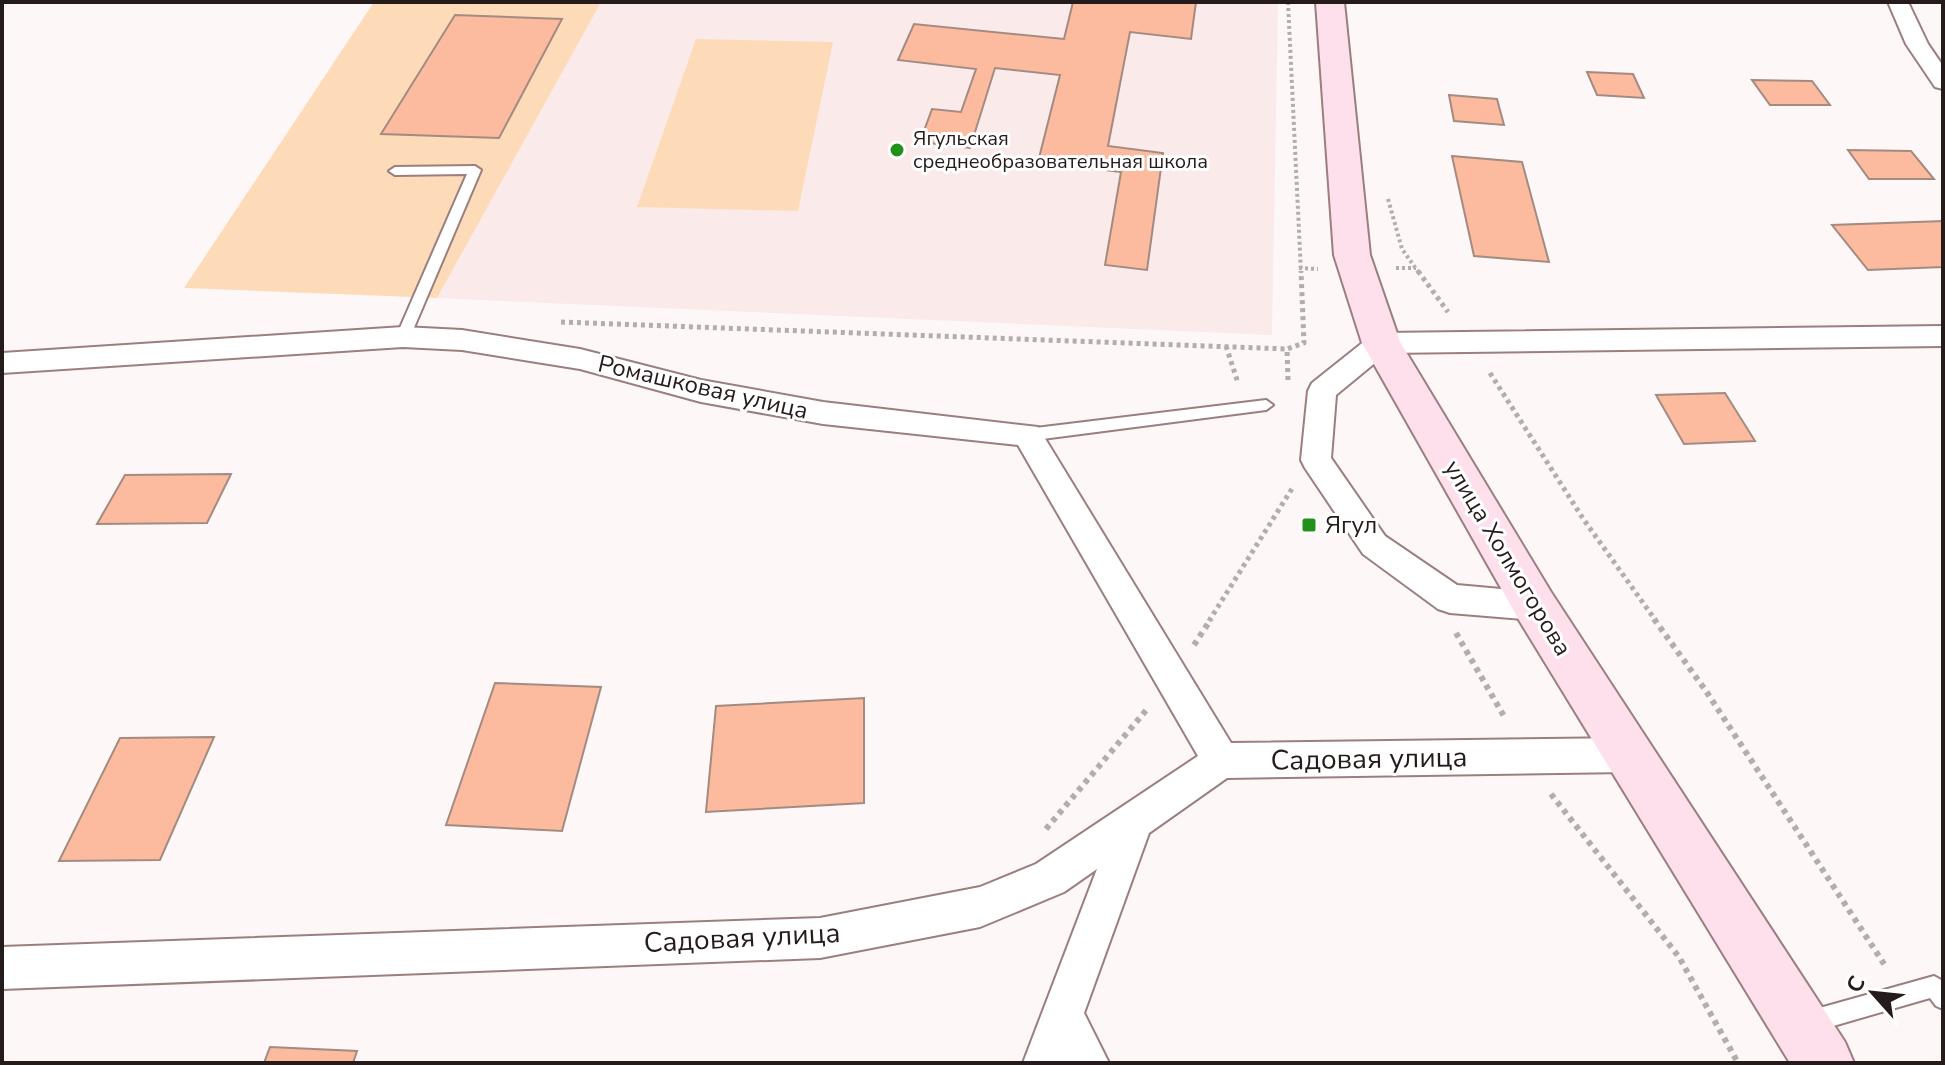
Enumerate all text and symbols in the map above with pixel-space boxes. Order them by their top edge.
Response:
place label: Ягульская среднеобразовательная школа [913,125,1208,175]
marker: Ягульская среднеобразовательная школа [888,141,906,159]
street label: Ромашковая улица [595,347,811,427]
street label: улица Холмогорова [1437,454,1579,662]
place label: Ягул [1325,509,1377,541]
marker: Ягул [1300,516,1318,534]
street label: Садовая улица [1270,738,1468,780]
street label: Садовая улица [643,914,841,962]
north arrow [1833,953,1913,1033]
text: С [1839,971,1873,998]

